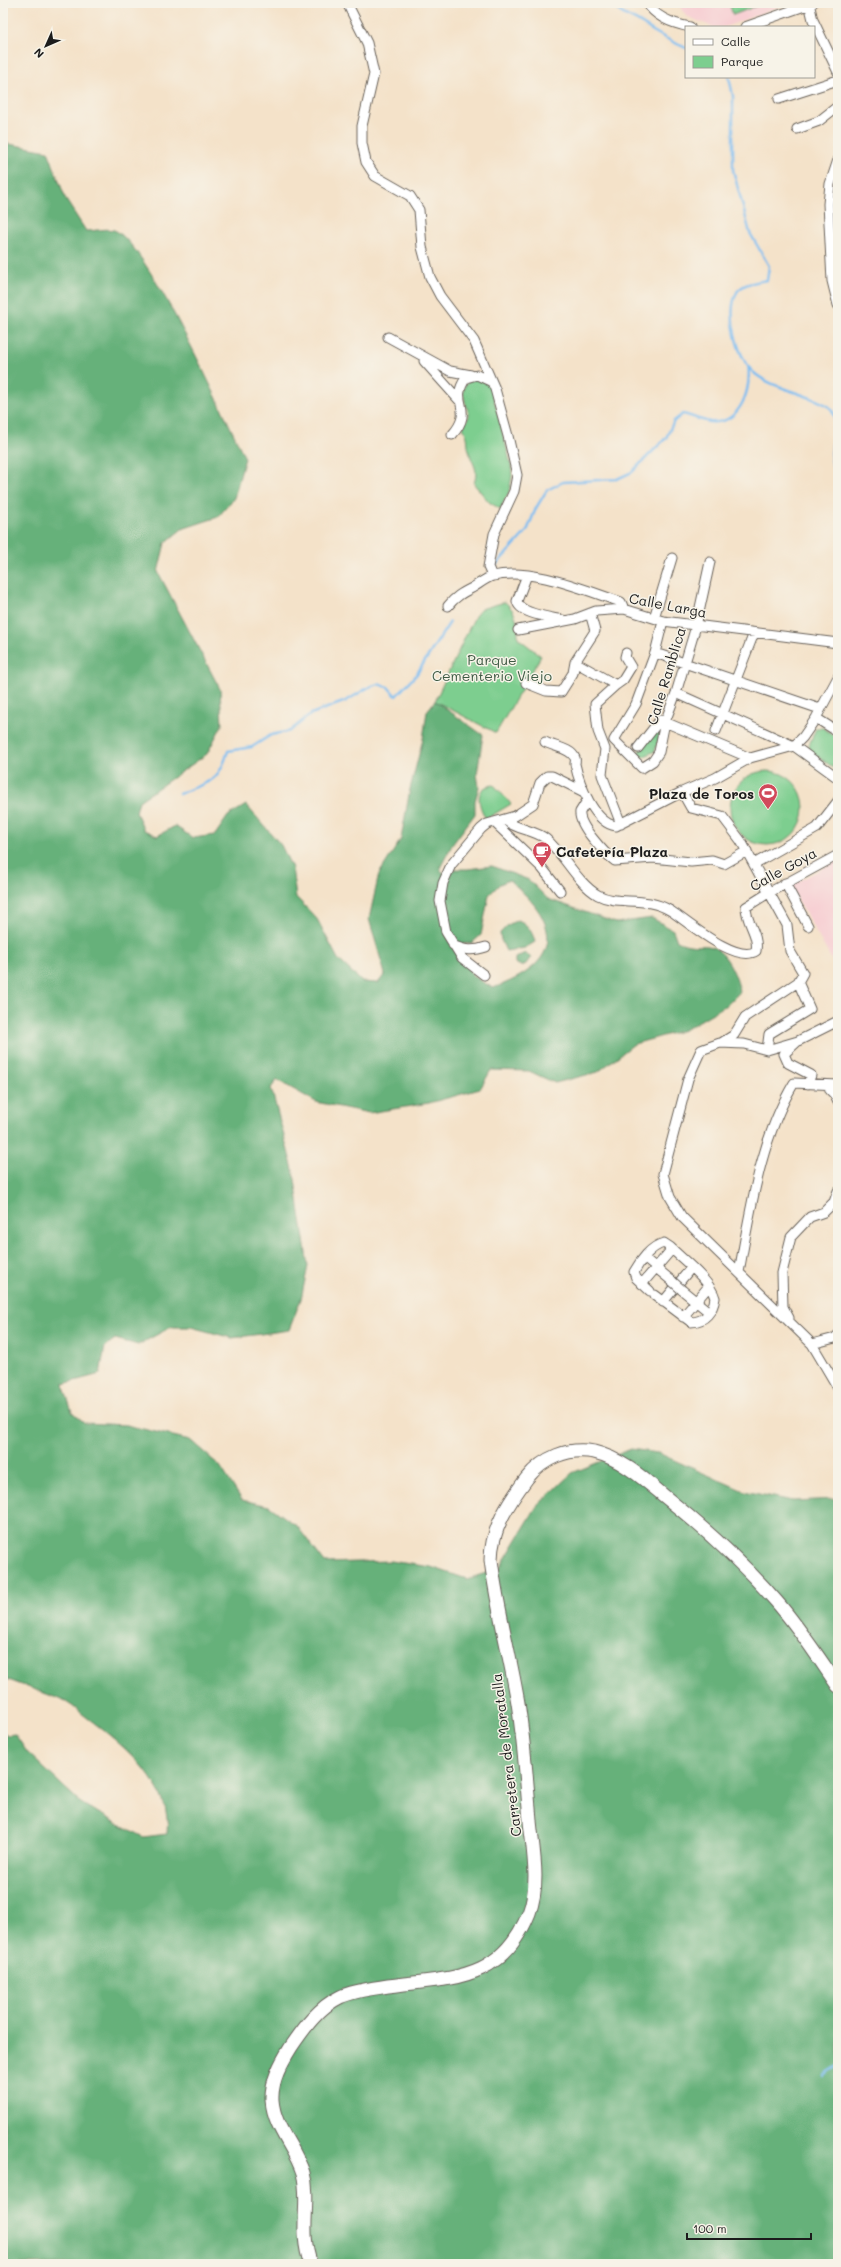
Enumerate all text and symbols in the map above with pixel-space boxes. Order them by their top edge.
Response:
north arrow [26,26,66,66]
legend [685,26,815,78]
text: Calle [721,33,751,49]
text: N [30,45,47,62]
text: Parque [721,53,764,69]
street label: Calle Larga [627,588,709,622]
street label: Calle Ramblica [642,625,690,727]
park label: Parque Cementerio Viejo [432,650,552,685]
sports icon: Plaza de Toros [757,782,779,810]
place label: Plaza de Toros [649,784,754,803]
cafe icon: Cafetería Plaza [531,840,553,868]
place label: Cafetería Plaza [556,842,669,861]
street label: Calle Goya [746,843,820,895]
street label: Carretera de Moratalla [487,1672,525,1838]
scale bar [687,2215,811,2241]
text: 100 m [693,2220,727,2236]

